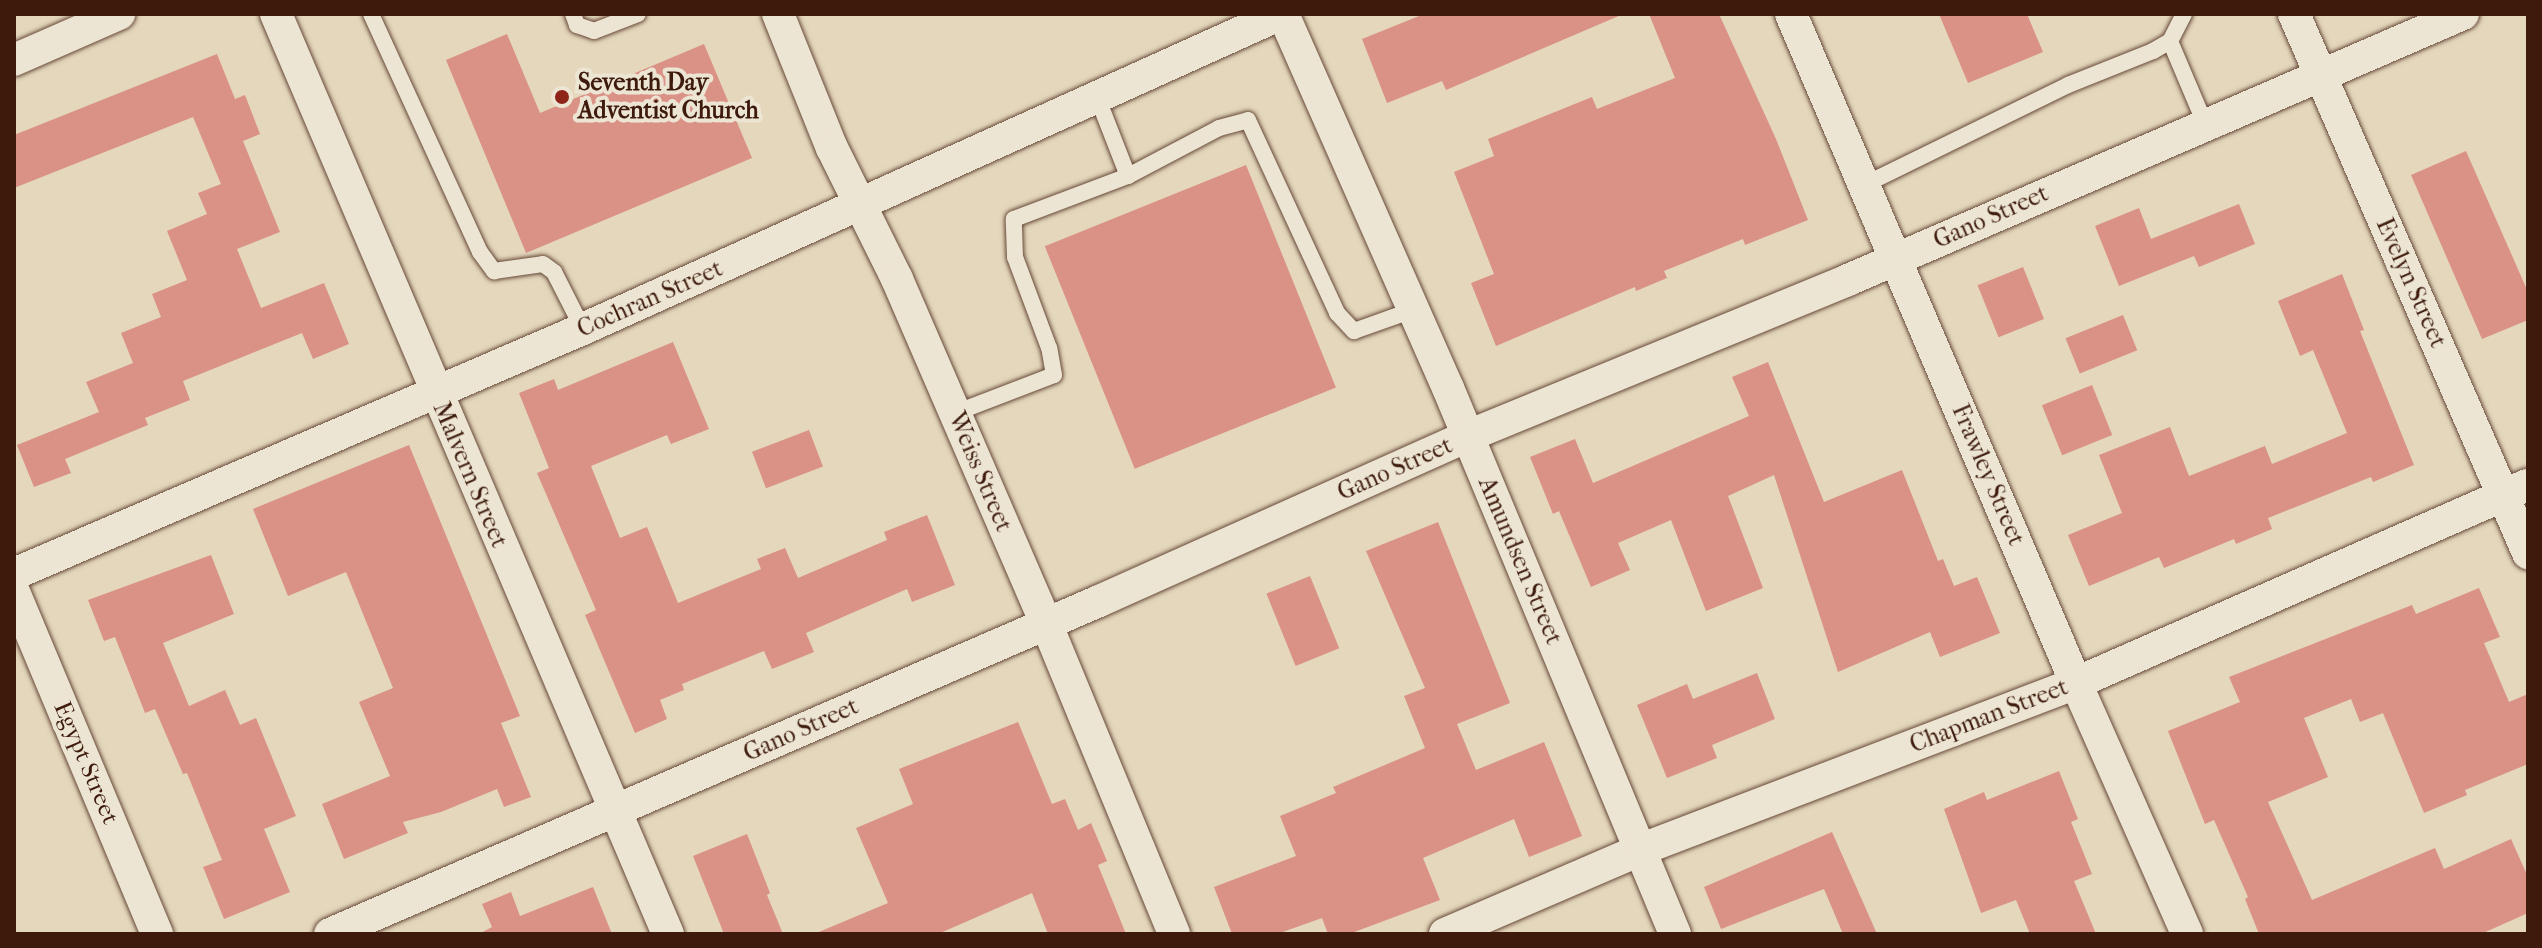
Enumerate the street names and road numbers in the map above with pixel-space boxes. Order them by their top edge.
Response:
street label: Gano Street [1929,179,2053,255]
street label: Evelyn Street [2370,214,2452,352]
street label: Cochran Street [573,254,727,344]
street label: Malvern Street [426,398,514,552]
street label: Frawley Street [1945,400,2031,550]
street label: Weiss Street [942,408,1018,536]
street label: Gano Street [1333,431,1457,507]
street label: Amundsen Street [1472,473,1568,649]
street label: Chapman Street [1906,673,2072,759]
street label: Gano Street [739,692,863,768]
street label: Egypt Street [47,697,125,829]

